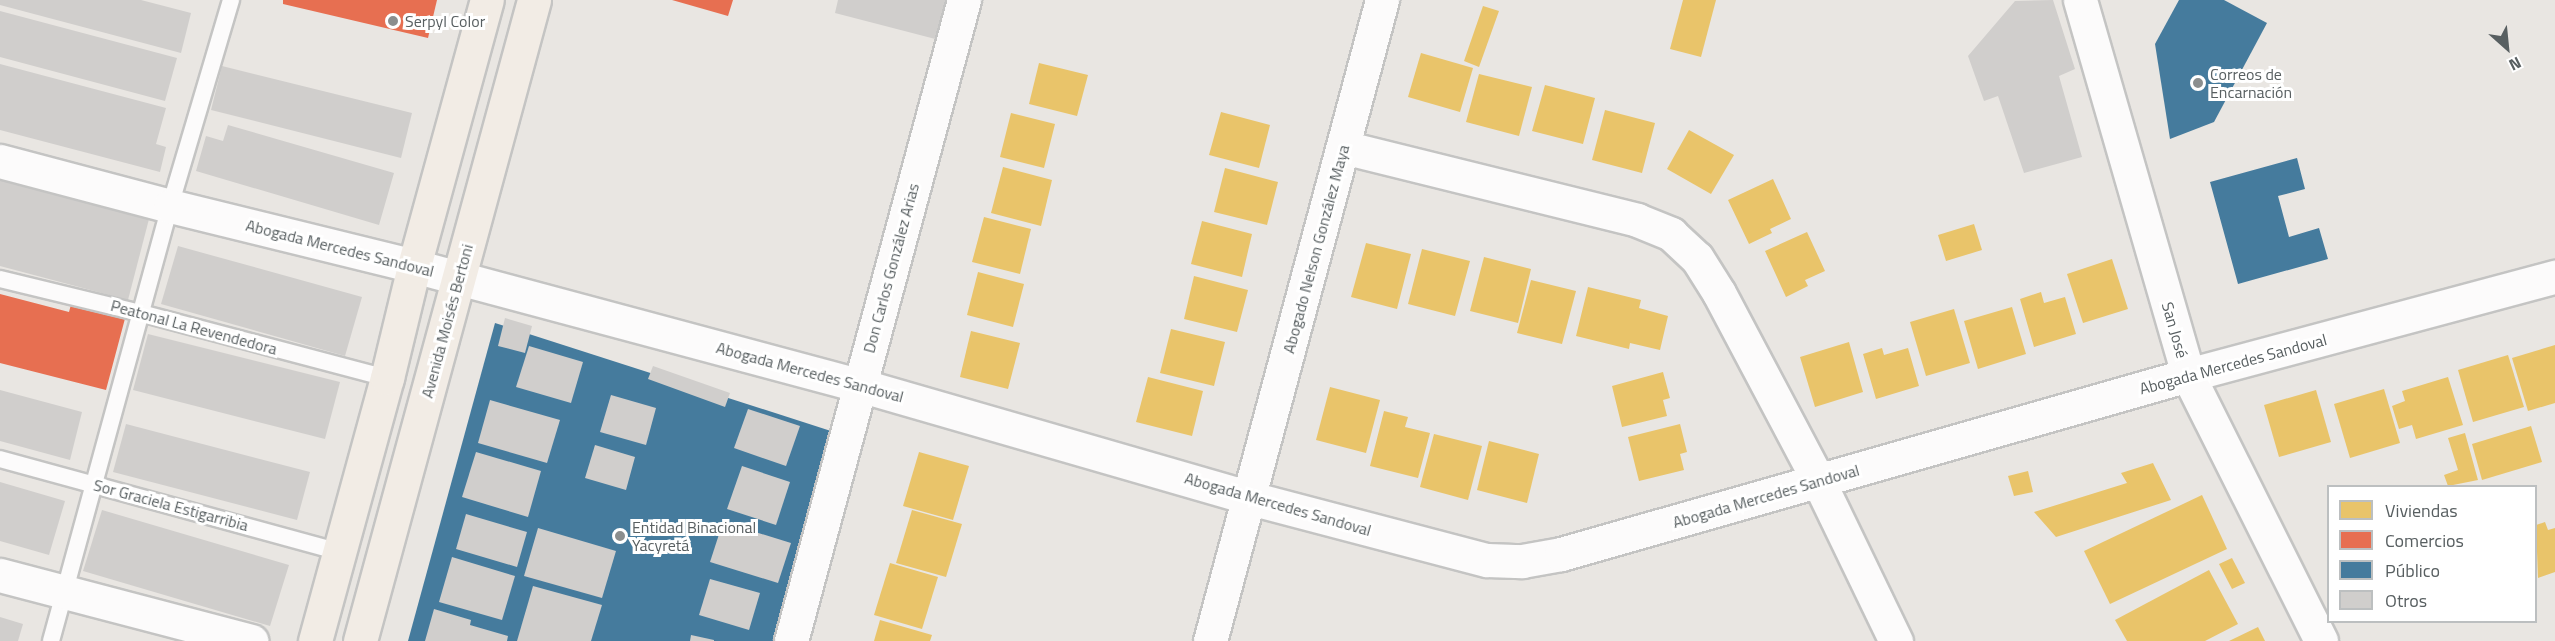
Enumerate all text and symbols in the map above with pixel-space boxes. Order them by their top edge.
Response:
place label: Serpyl Color [405,11,485,31]
marker: Serpyl Color [386,14,400,28]
north arrow [2477,18,2537,78]
text: N [2505,51,2526,77]
place label: Correos de Encarnación [2210,64,2292,102]
marker: Correos de Encarnación [2191,76,2205,90]
street label: Abogado Nelson González Maya [1279,143,1353,355]
street label: Don Carlos González Arias [859,181,923,355]
street label: Abogada Mercedes Sandoval [244,215,436,281]
street label: Avenida Moisés Bertoni [417,242,477,400]
street label: Peatonal La Revendedora [109,296,279,358]
street label: San José [2158,300,2192,360]
street label: Abogada Mercedes Sandoval [2137,330,2329,398]
street label: Abogada Mercedes Sandoval [714,338,906,406]
street label: Abogada Mercedes Sandoval [1670,460,1862,532]
street label: Abogada Mercedes Sandoval [1182,468,1374,540]
street label: Sor Graciela Estigarribia [91,475,251,535]
legend [2327,485,2537,623]
text: Viviendas [2385,497,2458,524]
place label: Entidad Binacional Yacyretá [632,517,756,555]
text: Comercios [2385,527,2464,554]
marker: Entidad Binacional Yacyretá [613,529,627,543]
text: Público [2385,557,2440,584]
text: Otros [2385,587,2427,614]

